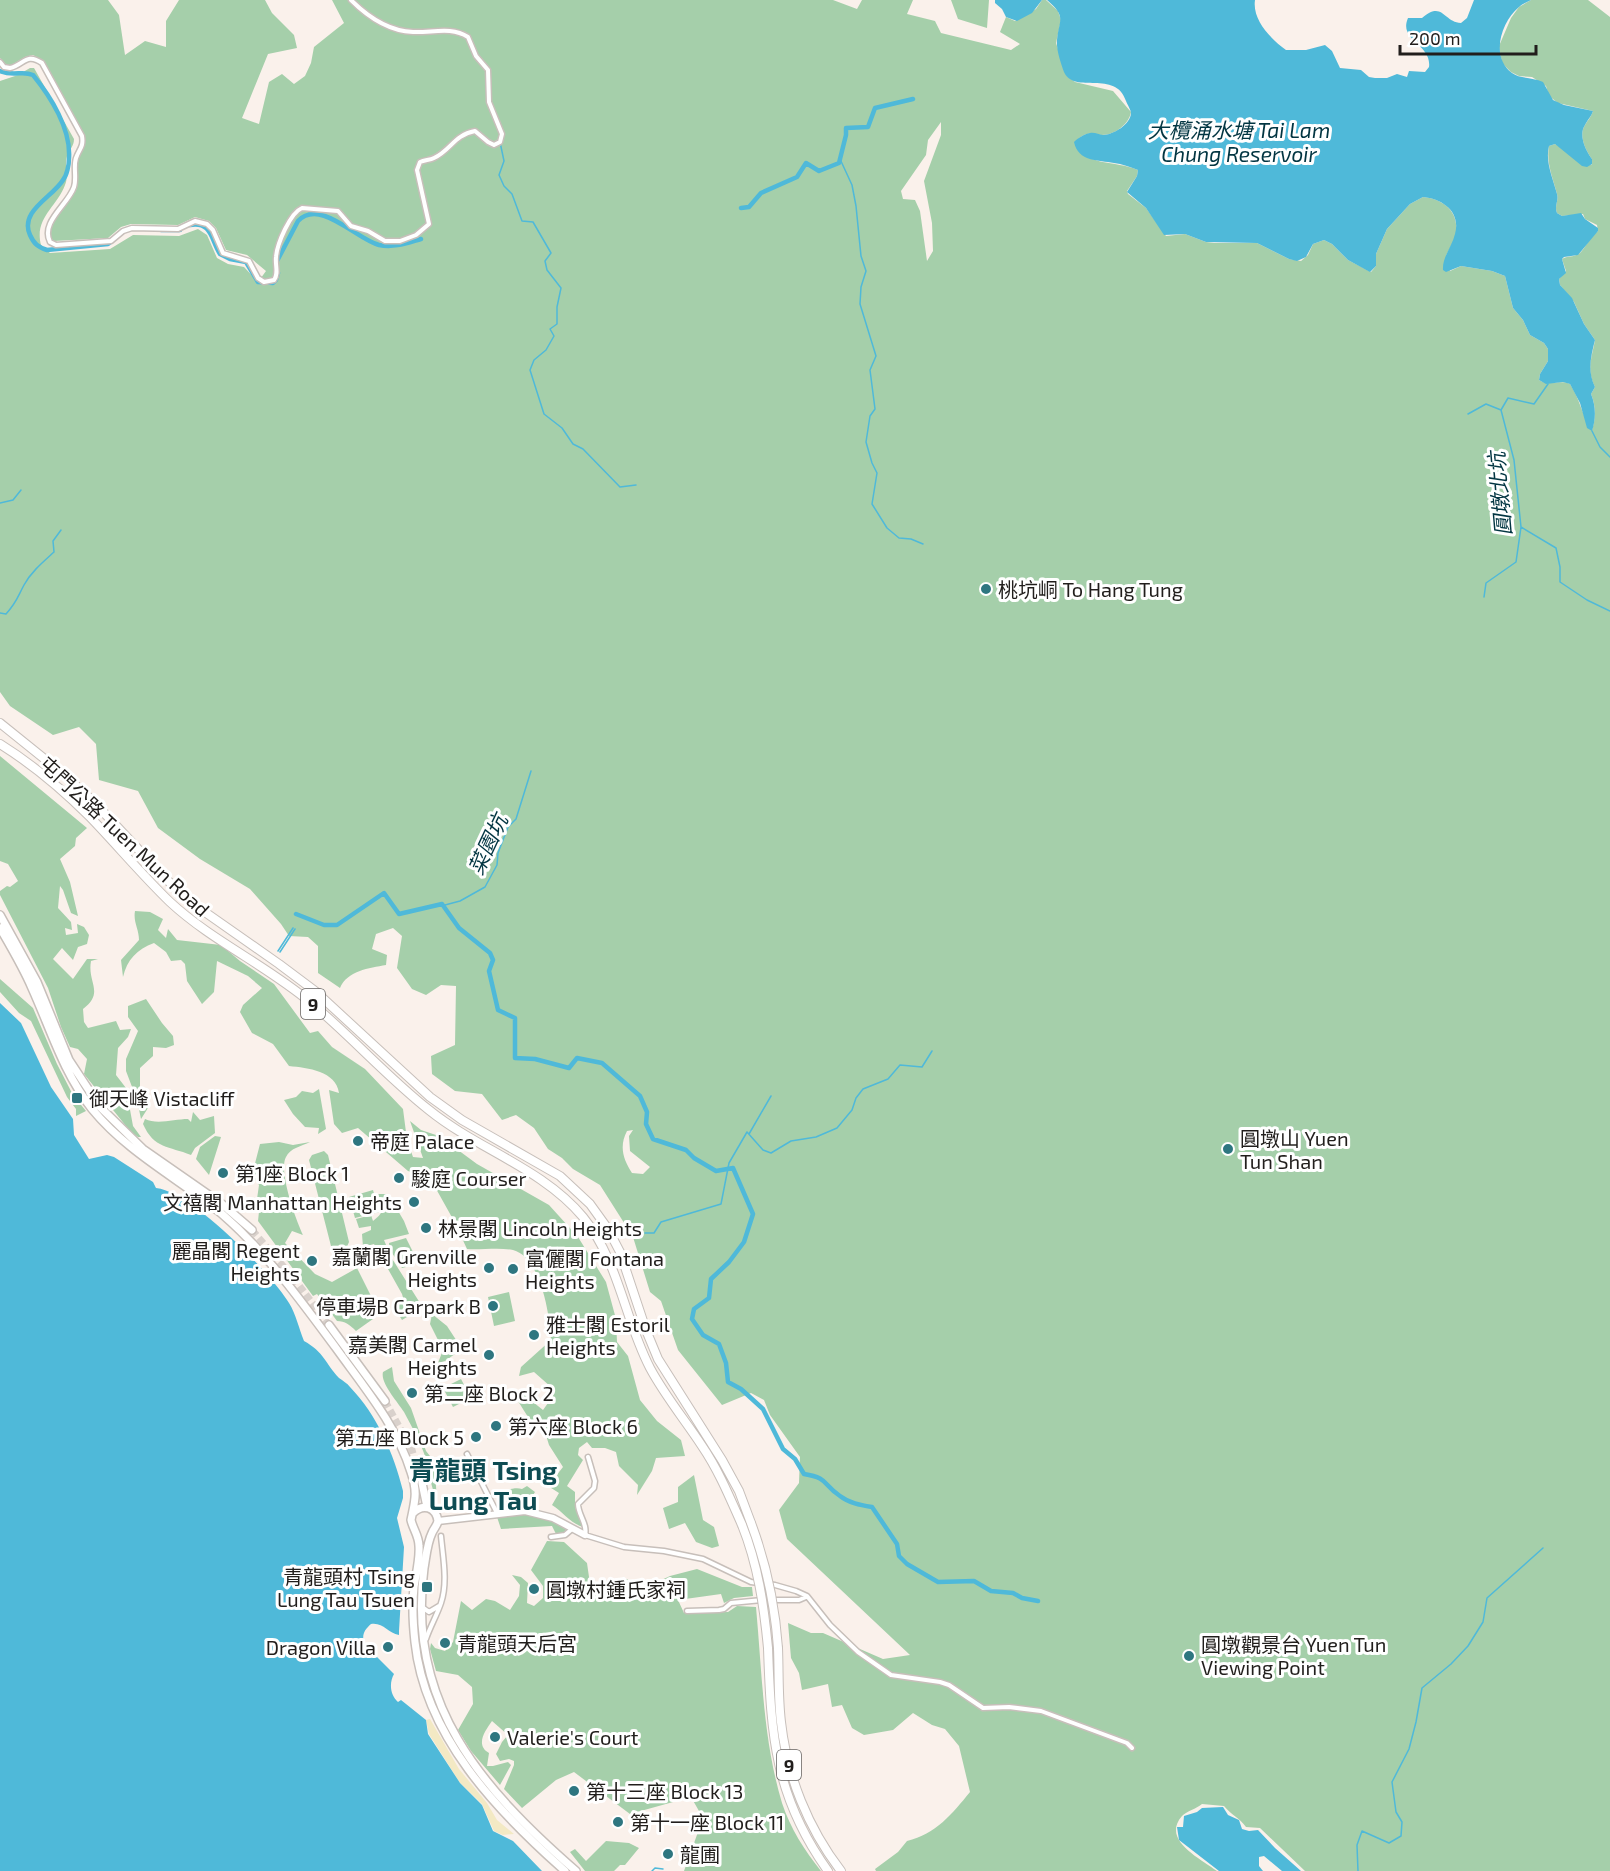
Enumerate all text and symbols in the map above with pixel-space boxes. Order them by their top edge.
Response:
scale bar [1400,18,1536,56]
text: 200 m [1409,27,1461,49]
water label: 大欖涌水塘 Tai Lam Chung Reservoir [1148,117,1330,166]
water label: 圓墩北坑 [1483,448,1515,537]
place label: 桃坑峒 To Hang Tung [998,577,1183,601]
marker: 桃坑峒 To Hang Tung [979,582,993,596]
street label: 屯門公路 Tuen Mun Road [35,751,215,921]
water label: 菜園坑 [462,807,513,878]
road number: 9 [301,989,325,1019]
place label: 御天峰 Vistacliff [89,1086,235,1110]
marker: 御天峰 Vistacliff [70,1091,84,1105]
place label: 圓墩山 Yuen Tun Shan [1240,1126,1349,1173]
place label: 帝庭 Palace [370,1129,474,1153]
marker: 帝庭 Palace [351,1134,365,1148]
marker: 圓墩山 Yuen Tun Shan [1221,1142,1235,1156]
place label: 第1座 Block 1 [235,1161,349,1185]
marker: 第1座 Block 1 [216,1166,230,1180]
place label: 駿庭 Courser [411,1166,527,1190]
marker: 駿庭 Courser [392,1171,406,1185]
place label: 文禧閣 Manhattan Heights [163,1190,402,1214]
marker: 文禧閣 Manhattan Heights [407,1195,421,1209]
place label: 林景閣 Lincoln Heights [438,1216,642,1240]
marker: 林景閣 Lincoln Heights [419,1221,433,1235]
place label: 麗晶閣 Regent Heights [171,1238,300,1285]
place label: 嘉蘭閣 Grenville Heights [332,1244,477,1291]
place label: 富儷閣 Fontana Heights [525,1246,664,1293]
marker: 麗晶閣 Regent Heights [305,1254,319,1268]
marker: 嘉蘭閣 Grenville Heights [482,1261,496,1275]
marker: 富儷閣 Fontana Heights [506,1262,520,1276]
place label: 停車場B Carpark B [316,1294,481,1318]
marker: 停車場B Carpark B [486,1299,500,1313]
place label: 雅士閣 Estoril Heights [546,1312,670,1359]
marker: 雅士閣 Estoril Heights [527,1328,541,1342]
place label: 嘉美閣 Carmel Heights [348,1332,477,1379]
marker: 嘉美閣 Carmel Heights [482,1348,496,1362]
place label: 第二座 Block 2 [424,1381,554,1405]
marker: 第二座 Block 2 [405,1386,419,1400]
place label: 第六座 Block 6 [508,1414,638,1438]
marker: 第六座 Block 6 [489,1419,503,1433]
place label: 第五座 Block 5 [335,1425,464,1449]
marker: 第五座 Block 5 [469,1430,483,1444]
district label: 青龍頭 Tsing Lung Tau [409,1454,557,1515]
place label: 青龍頭村 Tsing Lung Tau Tsuen [277,1564,415,1611]
place label: 圓墩村鍾氏家祠 [546,1577,686,1601]
marker: 青龍頭村 Tsing Lung Tau Tsuen [420,1580,434,1594]
marker: 圓墩村鍾氏家祠 [527,1582,541,1596]
place label: 青龍頭天后宮 [457,1631,577,1655]
place label: 圓墩觀景台 Yuen Tun Viewing Point [1201,1632,1386,1679]
place label: Dragon Villa [266,1635,376,1659]
marker: 青龍頭天后宮 [438,1636,452,1650]
marker: Dragon Villa [381,1640,395,1654]
marker: 圓墩觀景台 Yuen Tun Viewing Point [1182,1649,1196,1663]
place label: Valerie's Court [507,1725,639,1749]
marker: Valerie's Court [488,1730,502,1744]
road number: 9 [777,1750,801,1780]
place label: 第十三座 Block 13 [586,1779,743,1803]
marker: 第十三座 Block 13 [567,1784,581,1798]
place label: 第十一座 Block 11 [630,1810,784,1834]
marker: 第十一座 Block 11 [611,1815,625,1829]
place label: 龍圃 [680,1842,720,1866]
marker: 龍圃 [661,1847,675,1861]

